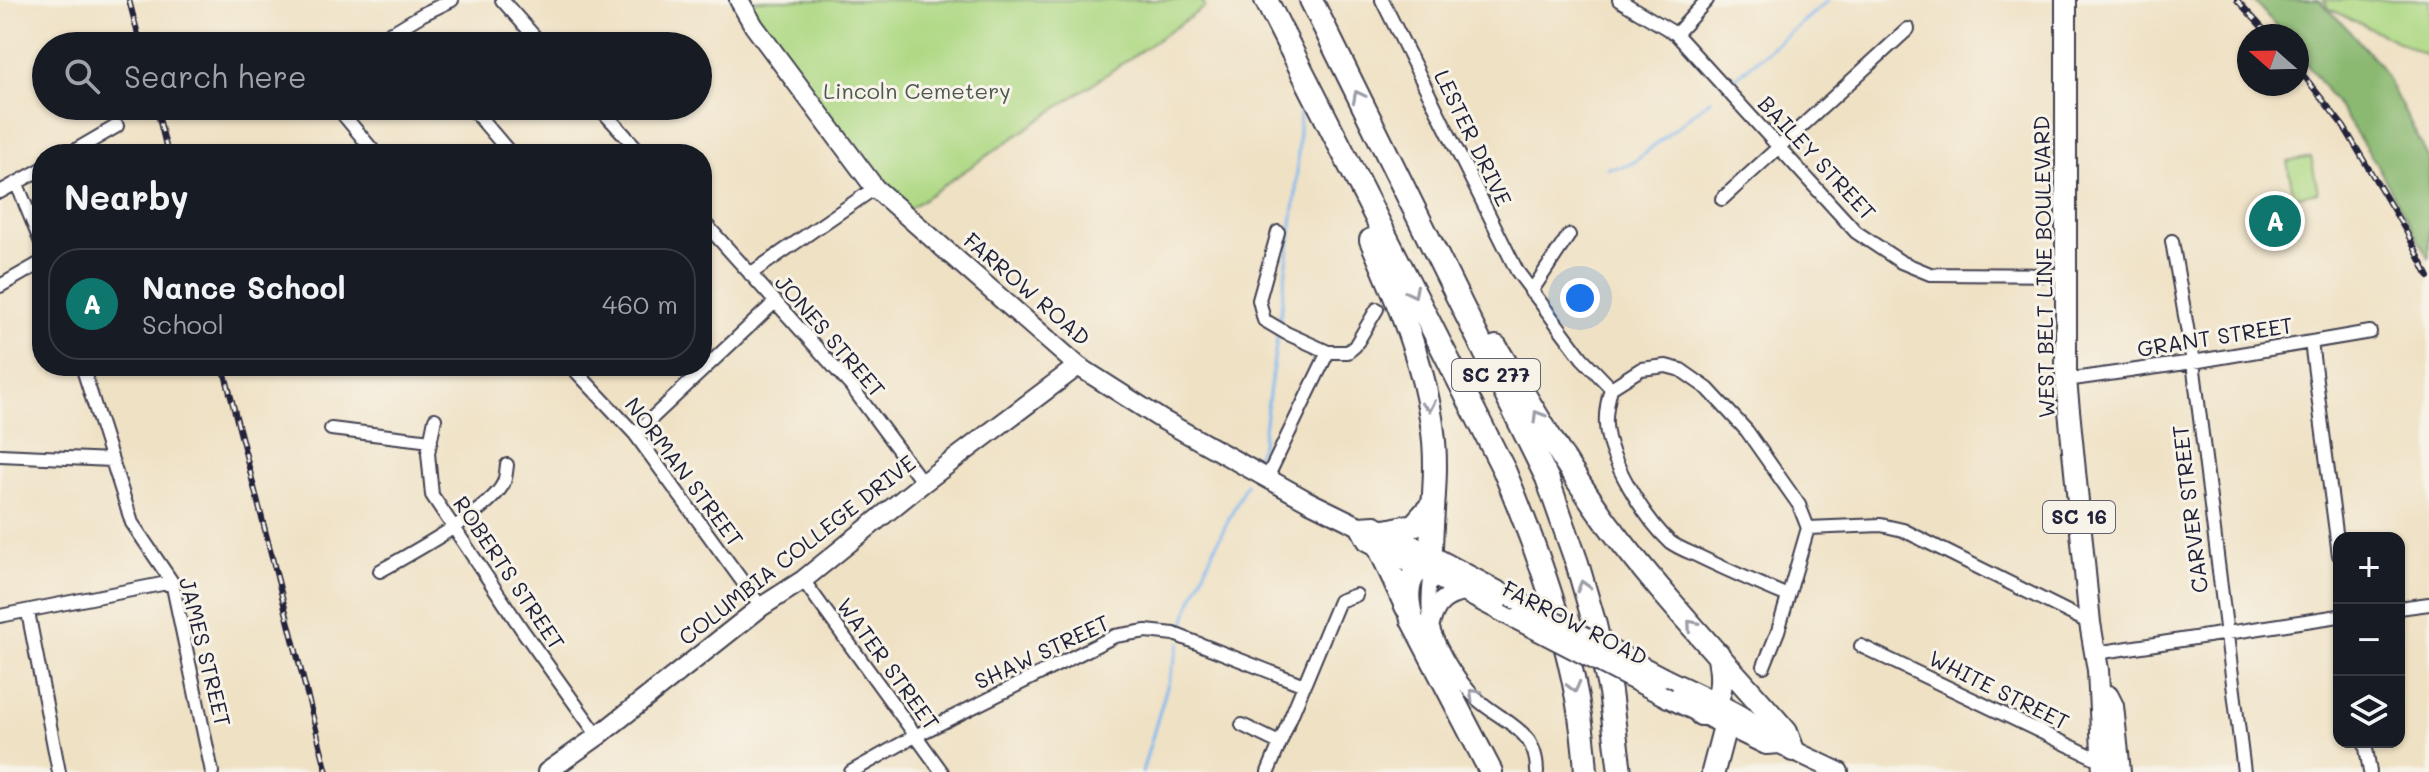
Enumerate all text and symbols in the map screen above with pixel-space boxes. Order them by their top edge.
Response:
north arrow [2237,24,2309,96]
search box [32,32,712,120]
icon: search [60,54,104,98]
text: Search here [124,56,307,96]
street label: LESTER DRIVE [1428,65,1519,211]
park label: Lincoln Cemetery [823,76,1011,105]
one-way arrow [1353,89,1368,104]
street label: BAILEY STREET [1752,89,1883,226]
street label: WEST BELT LINE BOULEVARD [2026,115,2061,419]
text: Nearby [64,174,189,219]
pin: A [2249,191,2301,251]
street label: FARROW ROAD [958,226,1097,352]
text: Nance School [142,267,346,307]
street label: JONES STREET [769,268,892,403]
your location [1560,278,1600,318]
one-way arrow [1403,284,1419,299]
text: A [83,287,101,321]
text: 460 m [602,287,678,321]
text: School [142,307,224,341]
street label: GRANT STREET [2135,310,2295,363]
road number: SC 277 [1452,359,1540,391]
street label: NORMAN STREET [619,391,750,552]
one-way arrow [1419,400,1436,413]
one-way arrow [1532,410,1548,425]
street label: CARVER STREET [2165,423,2214,595]
street label: COLUMBIA COLLEGE DRIVE [672,448,921,651]
street label: ROBERTS STREET [447,490,572,655]
road number: SC 16 [2043,501,2115,533]
map controls [2333,532,2405,748]
button: + [2333,532,2405,604]
street label: JAMES STREET [173,574,238,730]
street label: FARROW ROAD [1498,574,1653,672]
one-way arrow [1576,580,1592,593]
street label: WATER STREET [831,592,946,736]
button: − [2333,604,2405,676]
street label: SHAW STREET [970,608,1114,696]
one-way arrow [1687,619,1702,634]
street label: WHITE STREET [1924,643,2074,736]
button: layers [2333,676,2405,748]
one-way arrow [1565,679,1582,693]
one-way arrow [1469,689,1483,703]

